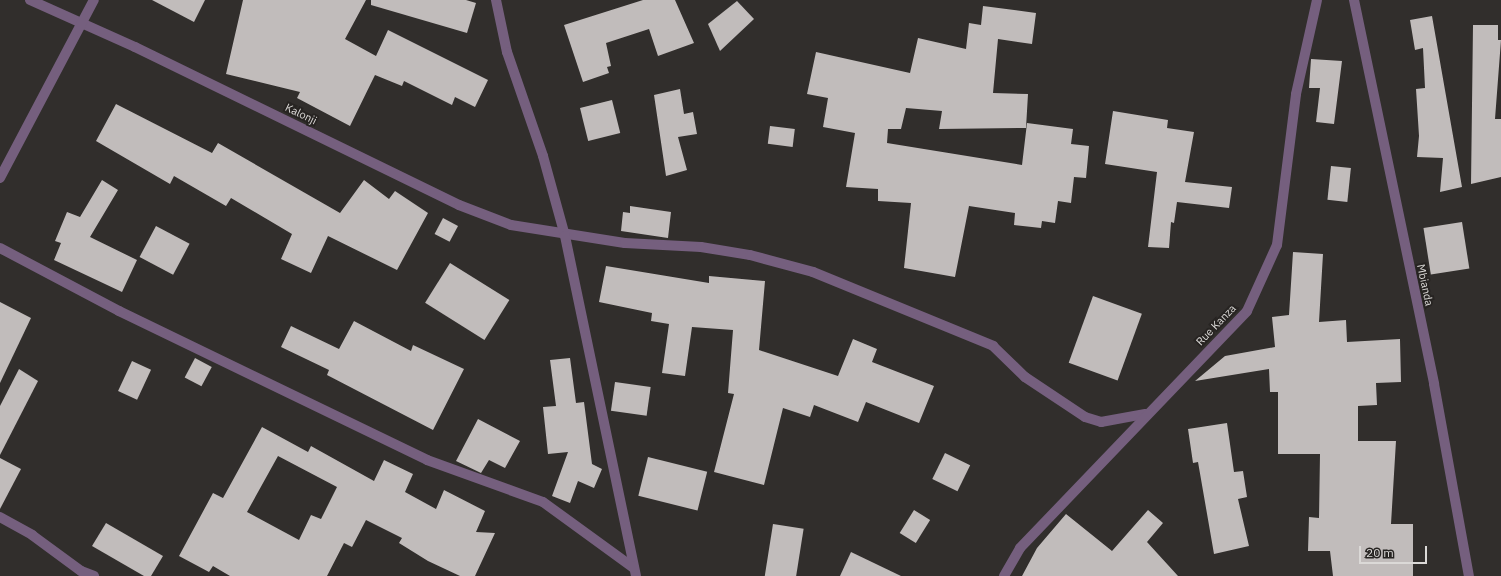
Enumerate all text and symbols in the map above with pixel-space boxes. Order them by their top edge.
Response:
street label: Kalonji [283,101,319,127]
street label: Mbianda [1414,263,1436,307]
street label: Rue Kanza [1193,302,1239,348]
scale bar [1361,538,1429,564]
text: 20 m [1366,545,1394,560]

